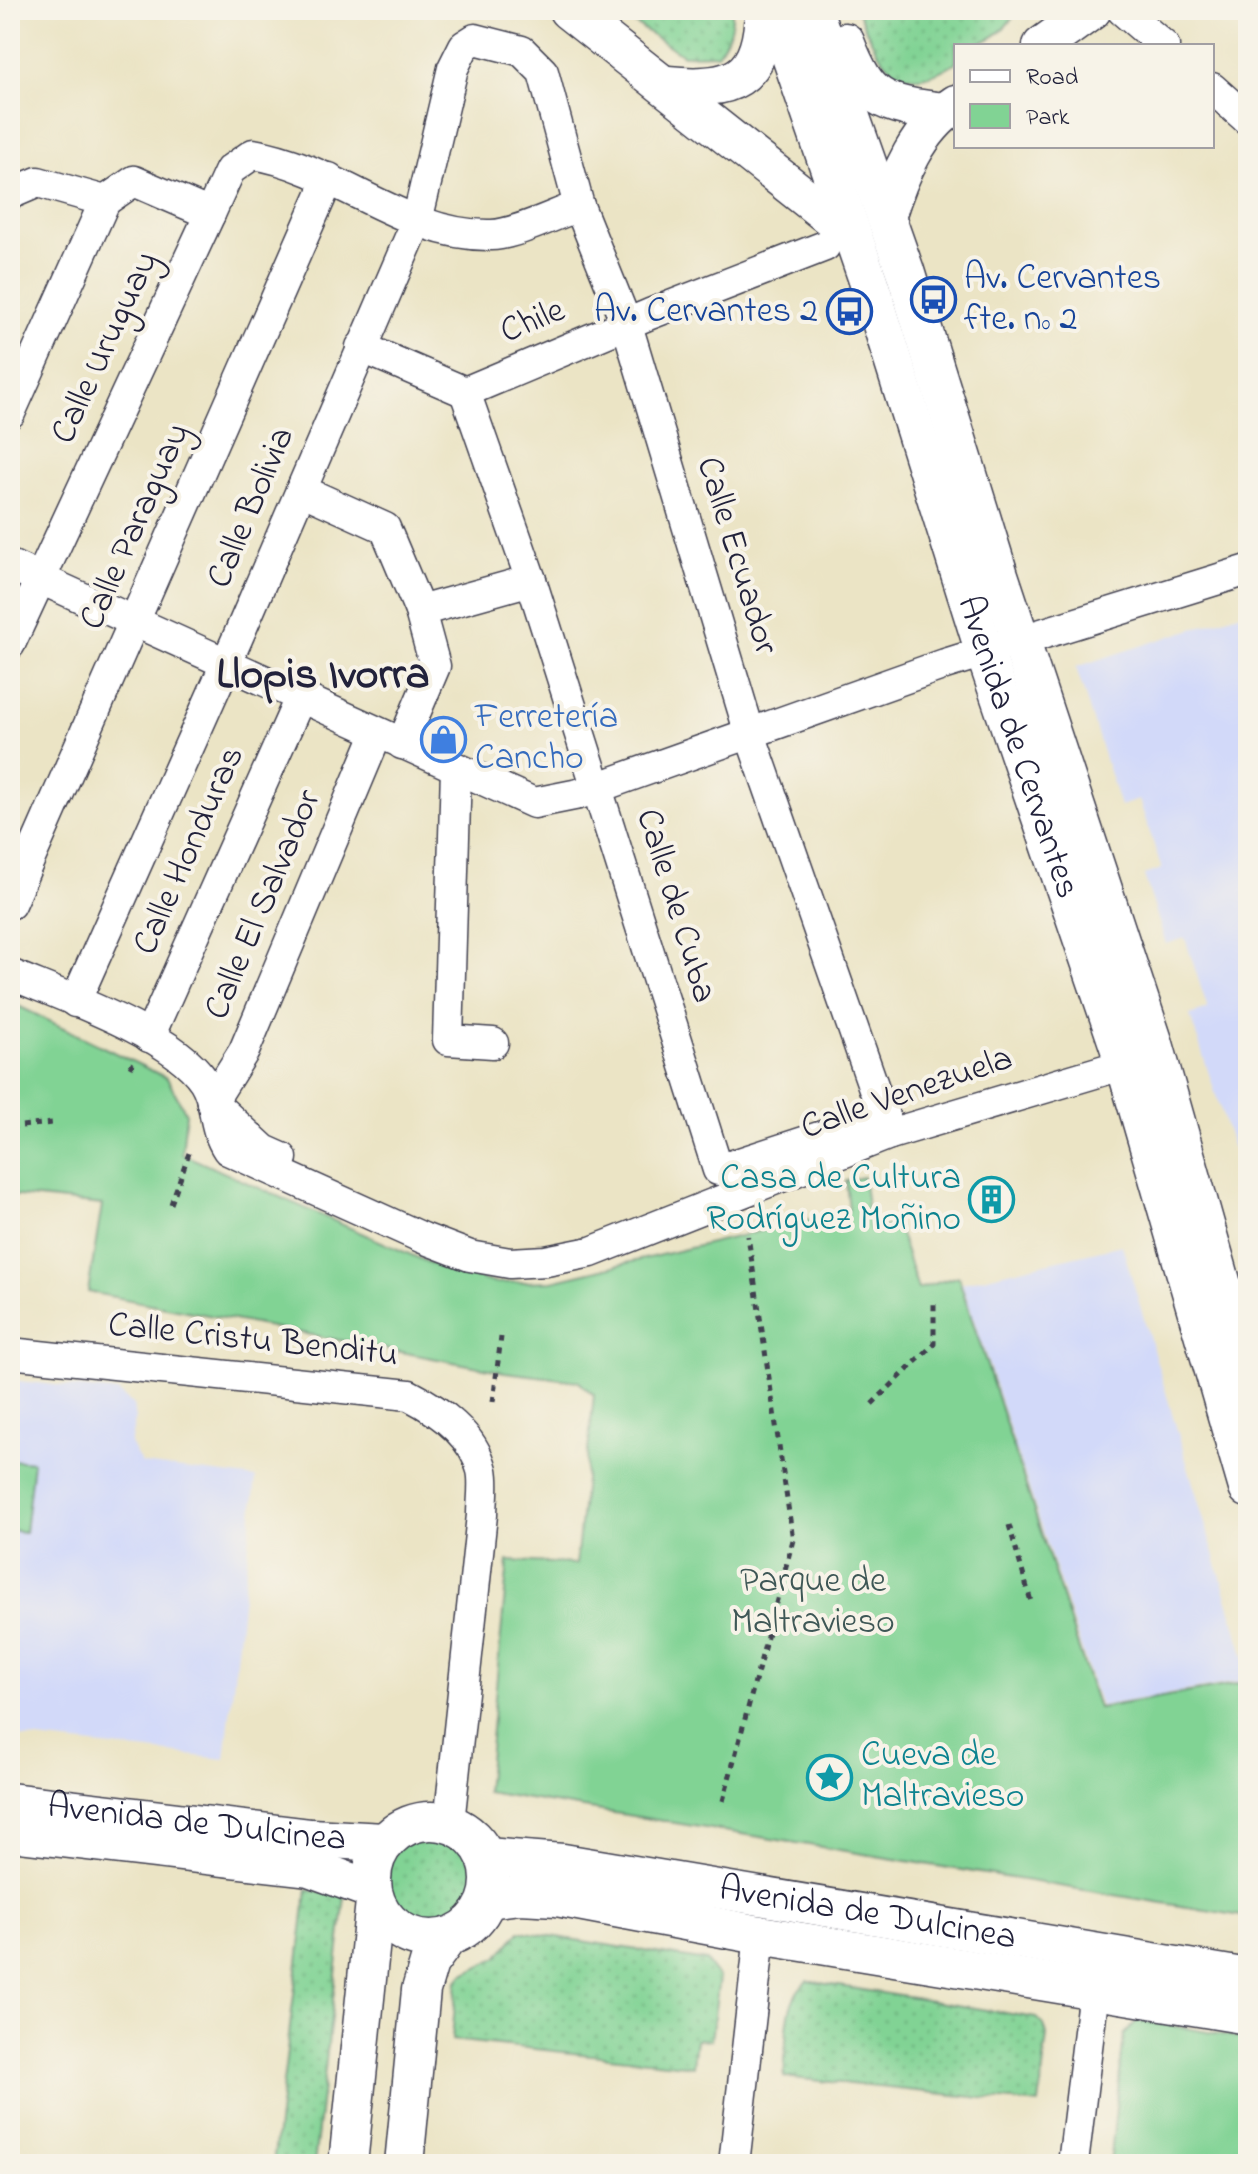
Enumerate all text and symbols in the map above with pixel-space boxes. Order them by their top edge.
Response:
legend [954,44,1214,148]
text: Road [1026,61,1079,96]
text: Park [1026,101,1070,136]
street label: Calle Uruguay [38,243,174,453]
place label: Av. Cervantes fte. nº 2 [964,253,1161,347]
bus stop icon: Av. Cervantes fte. nº 2 [909,276,957,324]
street label: Chile [493,285,574,359]
place label: Av. Cervantes 2 [594,286,818,339]
bus stop icon: Av. Cervantes 2 [825,288,873,336]
street label: Calle Paraguay [67,415,205,639]
street label: Calle Bolivia [194,419,310,597]
street label: Calle Ecuador [681,451,791,662]
street label: Avenida de Cervantes [942,589,1093,905]
district label: Llopis Ivorra [216,644,430,708]
place label: Ferretería Cancho [474,692,618,786]
shop icon: Ferretería Cancho [420,715,468,763]
street label: Calle Honduras [120,738,260,964]
street label: Calle El Salvador [192,781,337,1028]
street label: Calle de Cuba [620,802,730,1010]
street label: Calle Venezuela [794,1033,1020,1155]
place label: Casa de Cultura Rodríguez Moñino [706,1153,961,1247]
building icon: Casa de Cultura Rodríguez Moñino [968,1176,1016,1224]
street label: Calle Cristu Benditu [105,1299,401,1383]
park label: Parque de Maltravieso [731,1556,895,1650]
place label: Cueva de Maltravieso [861,1730,1025,1824]
place icon: Cueva de Maltravieso [806,1753,854,1801]
street label: Avenida de Dulcinea [44,1780,347,1866]
street label: Avenida de Dulcinea [715,1863,1020,1965]

